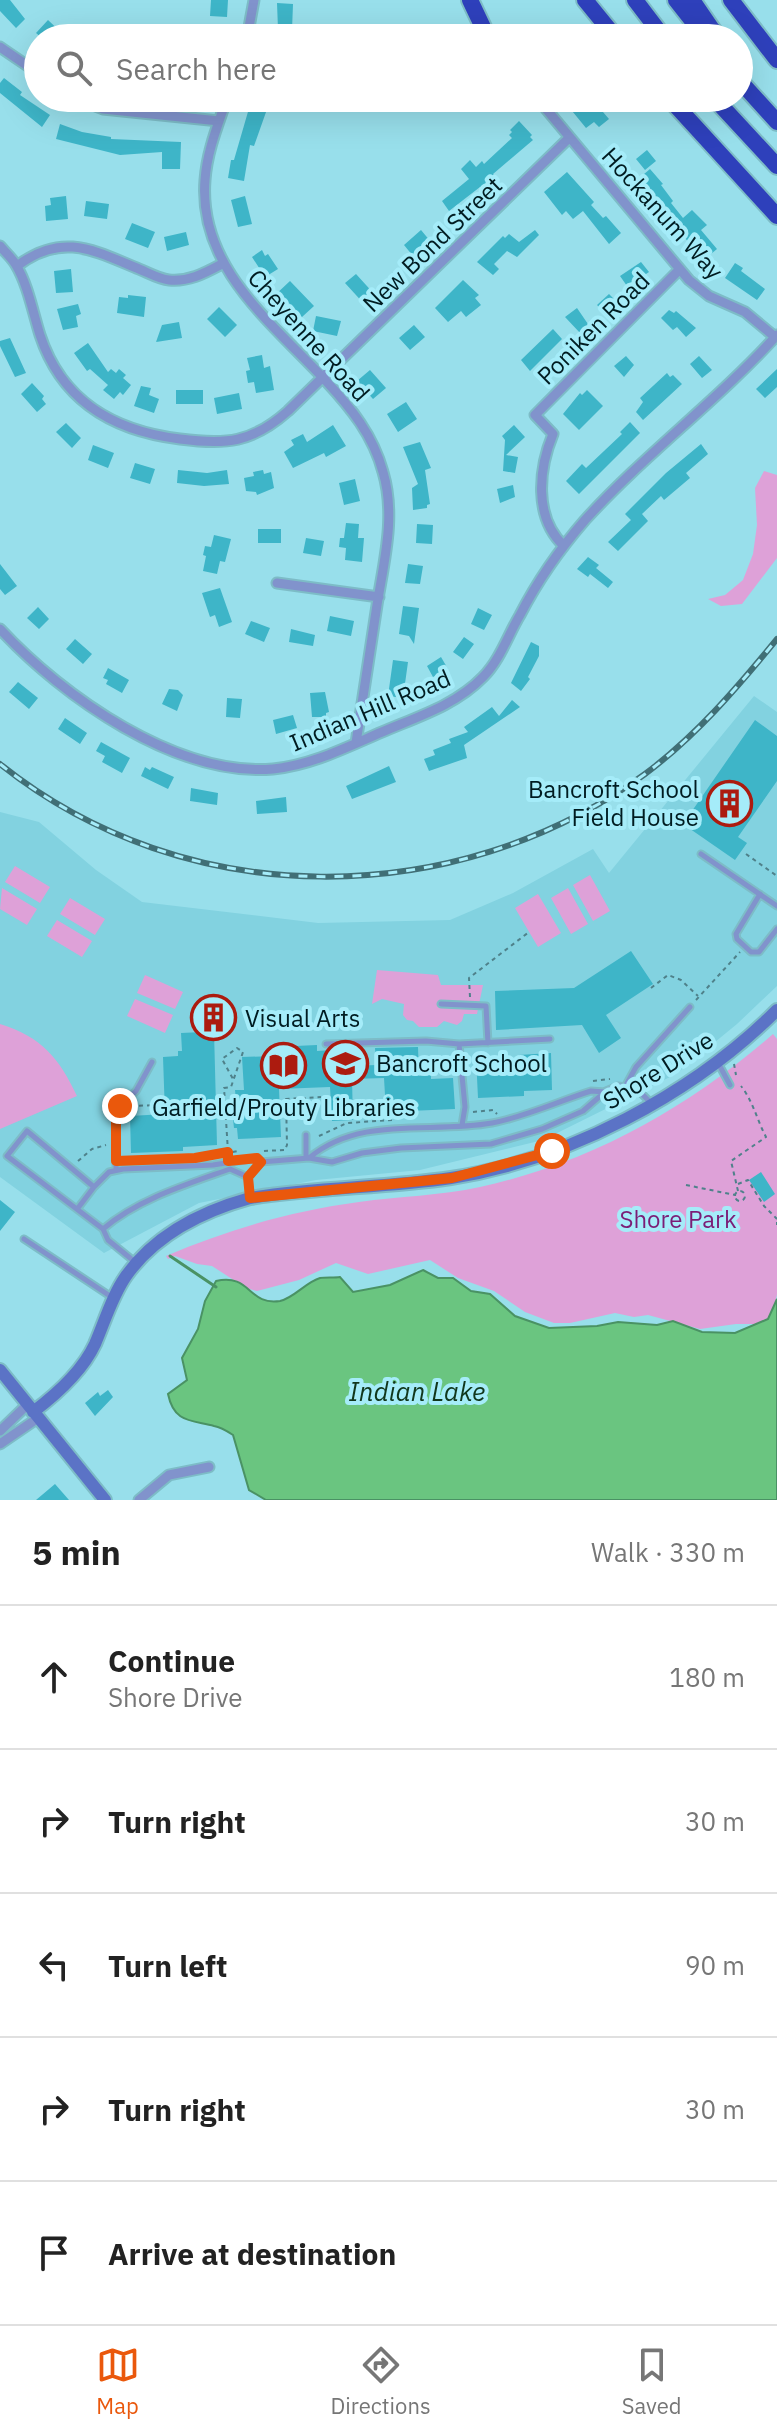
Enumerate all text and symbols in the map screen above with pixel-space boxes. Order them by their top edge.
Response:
search box [24,24,753,112]
icon: search [52,46,96,90]
text: Search here [116,49,277,88]
street label: Hockanum Way [595,140,731,286]
street label: New Bond Street [355,169,509,319]
street label: Cheyenne Road [241,262,377,408]
street label: Poniken Road [530,265,656,391]
street label: Indian Hill Road [285,662,455,758]
place label: Bancroft School Field House [528,773,699,833]
building icon: Bancroft School Field House [706,779,754,827]
building icon: Visual Arts [190,994,238,1042]
place label: Visual Arts [245,1002,360,1034]
street label: Shore Drive [597,1024,719,1116]
school or university icon: Bancroft School [321,1039,369,1087]
library icon: Garfield/Prouty Libraries [260,1041,308,1089]
place label: Bancroft School [376,1047,547,1079]
route end [102,1088,138,1124]
place label: Garfield/Prouty Libraries [152,1091,416,1123]
route start [534,1133,570,1169]
park label: Shore Park [619,1203,737,1235]
water label: Indian Lake [349,1374,485,1408]
text: 5 min [32,1530,121,1574]
text: Walk · 330 m [591,1535,745,1569]
text: Continue [108,1641,235,1680]
icon: ahead [32,1655,76,1699]
text: 180 m [669,1660,745,1694]
text: Shore Drive [108,1680,243,1714]
icon: right [32,1799,76,1843]
text: Turn right [108,1802,246,1841]
text: 30 m [685,1804,745,1838]
icon: left [32,1943,76,1987]
text: Turn left [108,1946,227,1985]
text: 90 m [685,1948,745,1982]
icon: right [32,2087,76,2131]
text: Turn right [108,2090,246,2129]
text: 30 m [685,2092,745,2126]
icon: arrive [32,2231,76,2275]
text: Arrive at destination [108,2234,396,2273]
tab: Map [96,2343,140,2420]
tab: Directions [331,2343,431,2420]
tab: Saved [622,2343,681,2420]

